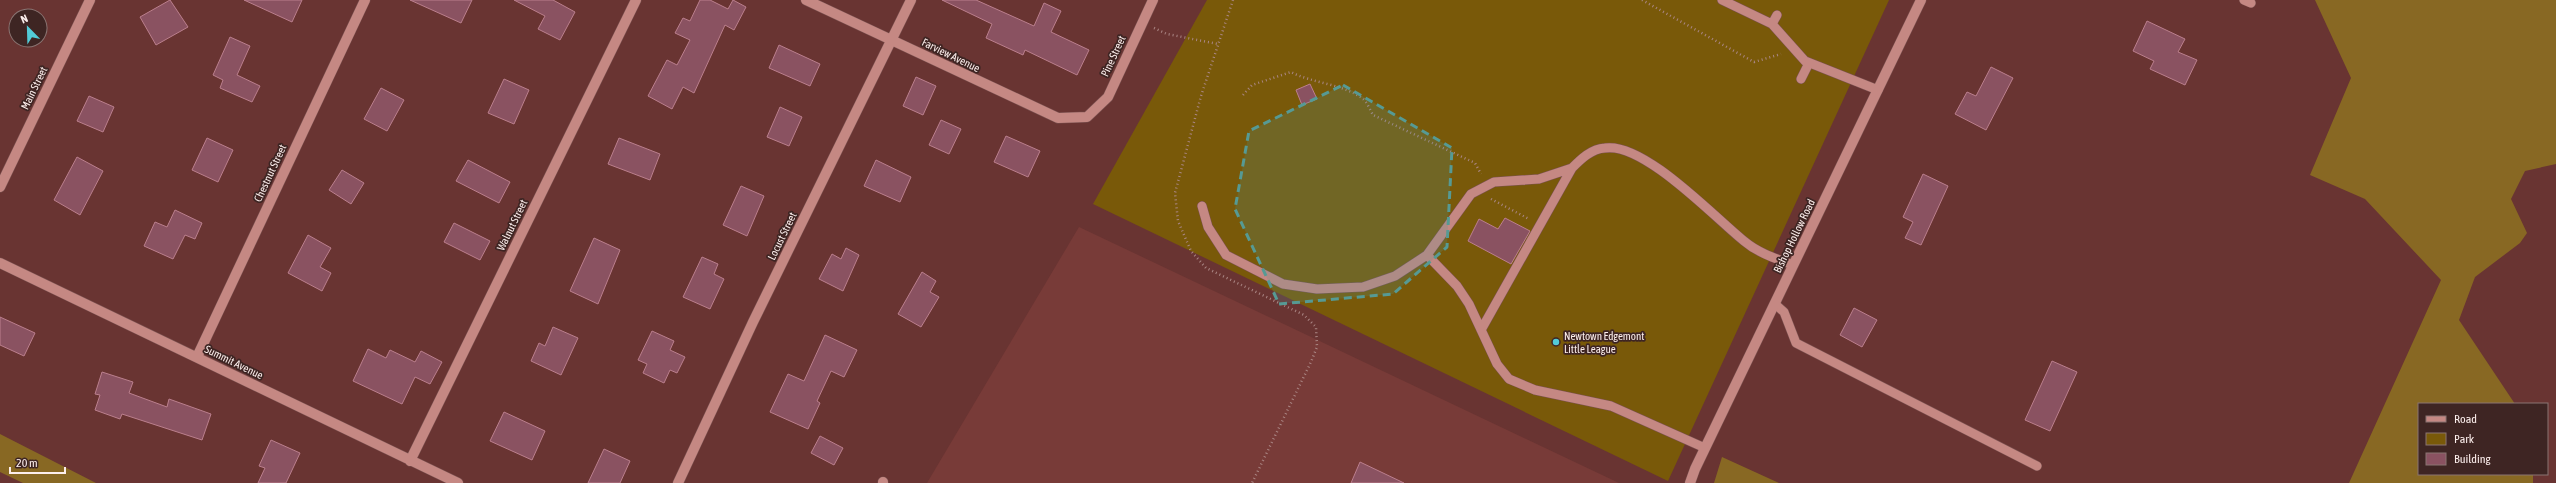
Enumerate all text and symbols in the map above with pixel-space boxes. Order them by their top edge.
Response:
north arrow [8,8,48,48]
text: N [19,12,29,26]
street label: Pine Street [1098,34,1128,78]
street label: Farview Avenue [920,36,982,74]
street label: Main Street [19,65,49,111]
street label: Chestnut Street [252,142,288,204]
street label: Bishop Hollow Road [1771,197,1817,275]
street label: Walnut Street [495,198,529,252]
street label: Locust Street [765,210,799,262]
place label: Newtown Edgemont Little League [1564,330,1644,355]
marker: Newtown Edgemont Little League [1551,337,1561,347]
street label: Summit Avenue [203,343,265,381]
legend [2418,403,2548,475]
text: Road [2454,412,2477,426]
text: Park [2454,432,2475,446]
scale bar [10,449,65,475]
text: Building [2454,452,2492,466]
text: 20 m [16,456,38,470]

